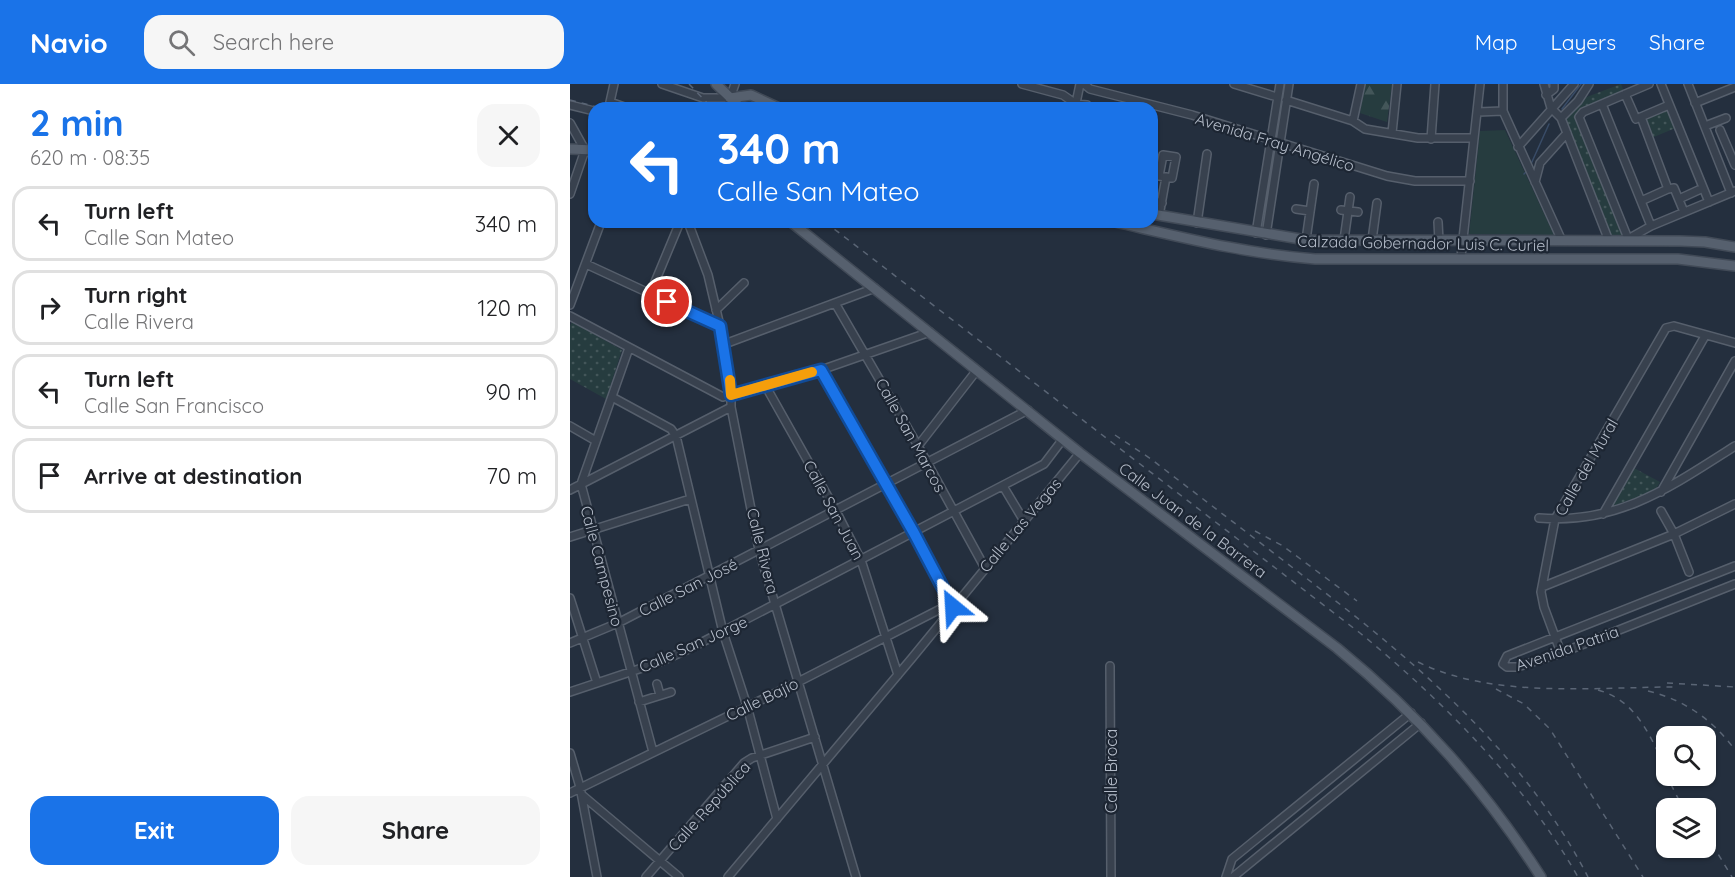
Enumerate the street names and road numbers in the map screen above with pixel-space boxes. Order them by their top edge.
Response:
street label: Avenida Fray Angélico [1193,108,1357,176]
street label: Calzada Gobernador Luis C. Curiel [1297,231,1549,255]
street label: Calle San Marcos [871,375,951,495]
street label: Calle del Mural [1550,415,1622,519]
street label: Calle San Juan [799,457,869,563]
street label: Calle Juan de la Barrera [1115,458,1271,582]
street label: Calle Las Vegas [975,474,1065,576]
street label: Calle Campesino [576,503,628,629]
street label: Calle Rivera [743,506,783,596]
street label: Calle San José [635,553,741,621]
street label: Calle San Jorge [636,611,750,677]
street label: Avenida Patria [1513,621,1621,675]
street label: Calle Bajío [722,673,802,725]
street label: Calle Broca [1101,729,1121,813]
street label: Calle República [663,757,755,855]

